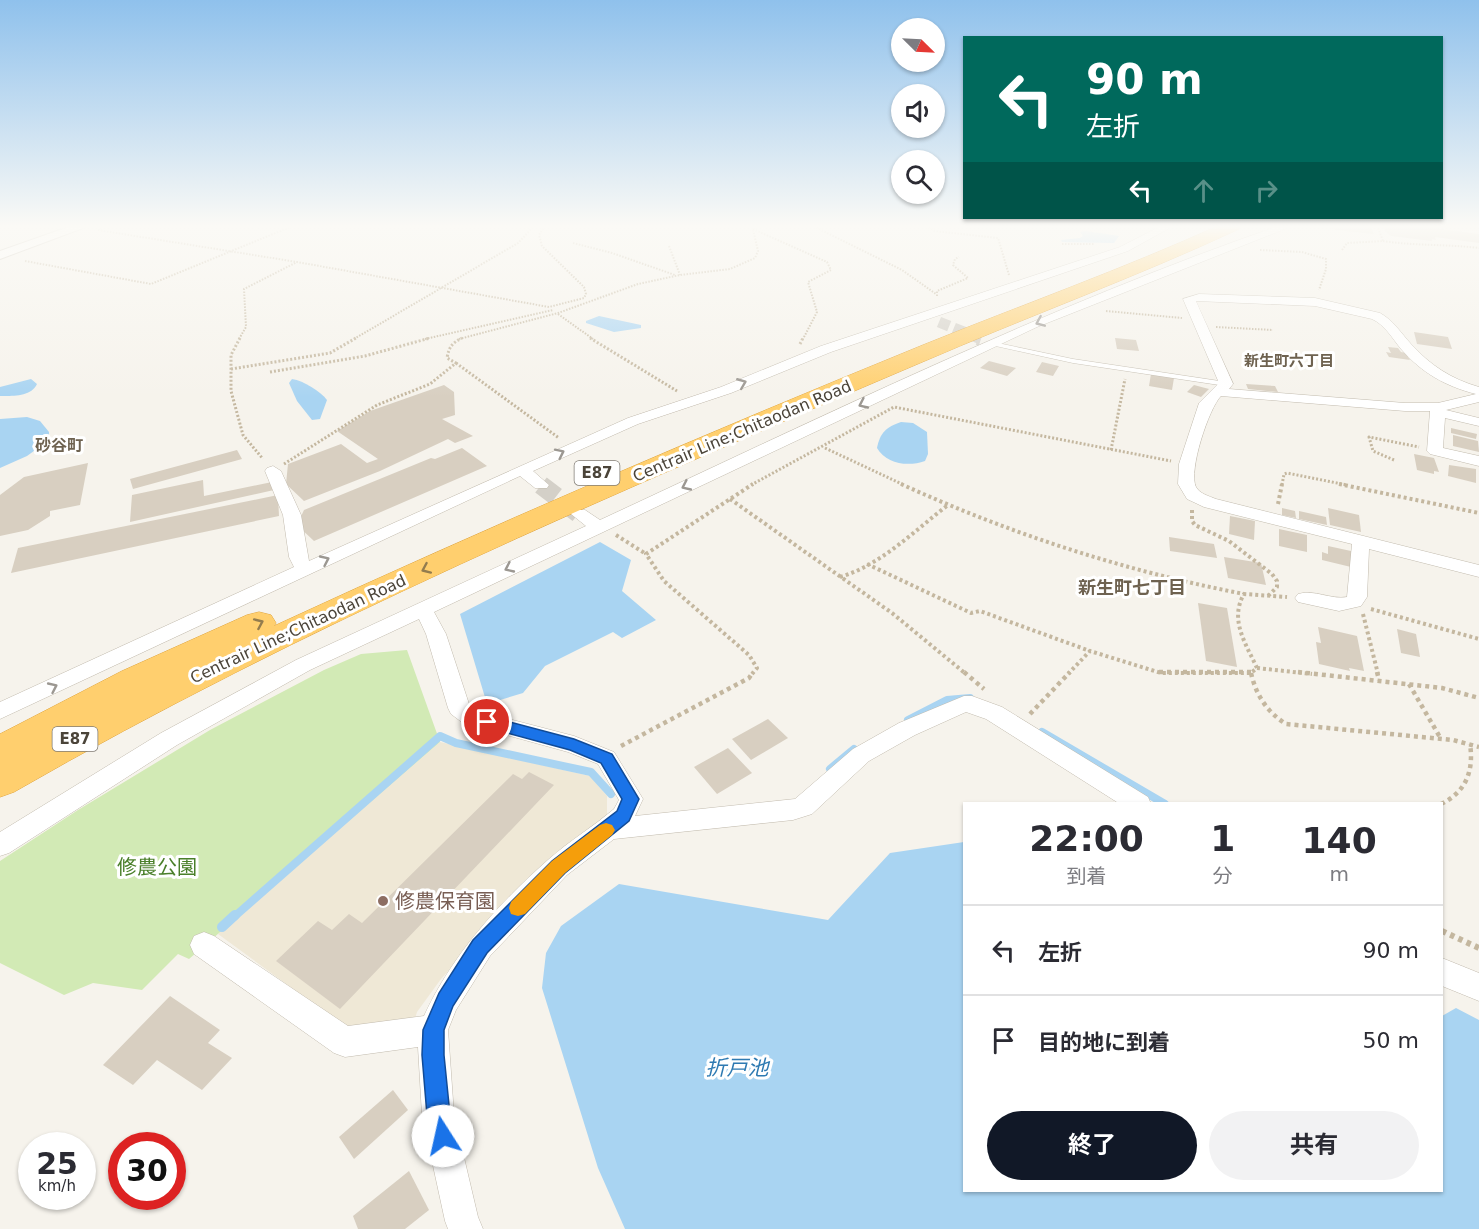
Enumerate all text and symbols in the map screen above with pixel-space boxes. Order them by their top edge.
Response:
north arrow [891,18,945,72]
map controls [891,18,945,204]
text: 90 m [1086,55,1203,104]
icon: left [987,60,1065,138]
button: sound [891,84,945,138]
text: 左折 [1086,111,1140,142]
button: search [891,150,945,204]
icon: left [1124,174,1157,207]
icon: ahead [1187,174,1220,207]
icon: right [1250,174,1283,207]
one-way arrow [1035,315,1046,327]
district label: 新生町六丁目 [1244,352,1334,370]
street label: Centrair Line;Chitaodan Road [630,376,854,486]
one-way arrow [735,378,746,390]
one-way arrow [858,397,869,409]
district label: 砂谷町 [35,436,83,455]
one-way arrow [553,448,564,460]
road number: E87 [574,461,620,485]
one-way arrow [681,478,692,490]
one-way arrow [319,556,330,568]
one-way arrow [505,561,516,573]
one-way arrow [421,562,432,574]
street label: Centrair Line;Chitaodan Road [187,571,409,687]
district label: 新生町七丁目 [1078,577,1186,598]
one-way arrow [253,618,264,630]
one-way arrow [47,682,58,694]
pin [461,696,512,747]
icon: arrive [470,705,503,738]
road number: E87 [52,727,98,751]
text: 22:00 [1029,818,1144,859]
text: 1 [1210,818,1235,859]
text: 140 [1302,820,1377,861]
park label: 修農公園 [117,855,197,879]
text: m [1329,862,1349,886]
text: 到着 [1067,864,1107,888]
text: 分 [1213,864,1233,888]
place label: 修農保育園 [395,889,495,913]
marker: 修農保育園 [376,894,390,908]
icon: left [987,934,1020,967]
text: 90 m [1363,938,1419,963]
text: 左折 [1038,940,1082,965]
icon: arrive [987,1024,1020,1057]
text: 50 m [1363,1028,1419,1053]
text: 目的地に到着 [1038,1030,1170,1055]
water label: 折戸池 [706,1056,770,1080]
position arrow [411,1104,475,1168]
button: 終了 [987,1111,1197,1180]
button: 共有 [1209,1111,1419,1180]
speed limit sign: 30 [108,1132,186,1210]
text: 25 [36,1146,78,1181]
text: km/h [38,1177,76,1195]

